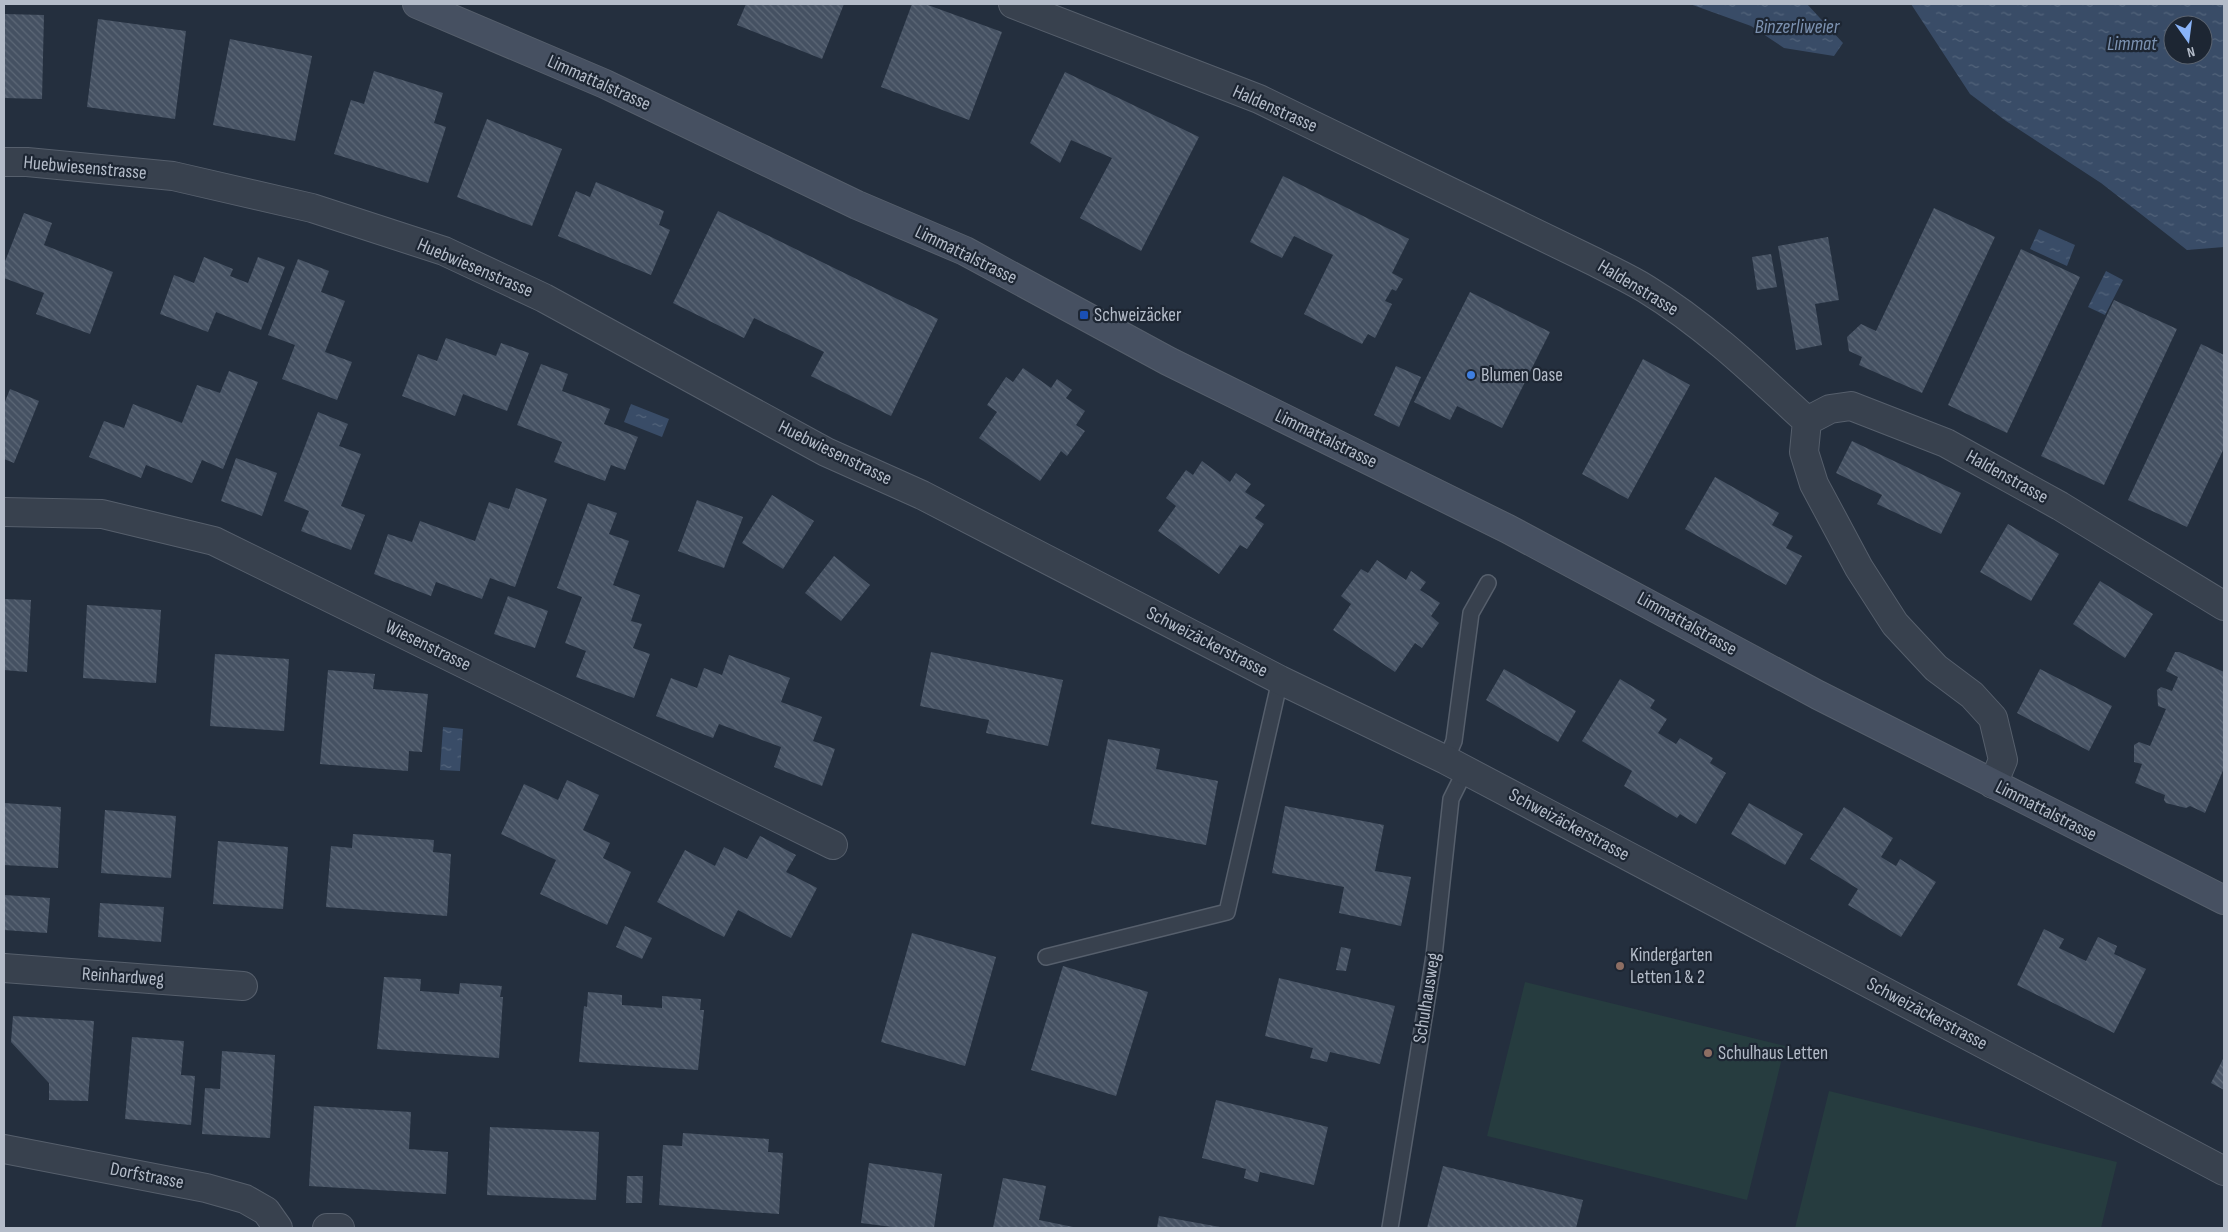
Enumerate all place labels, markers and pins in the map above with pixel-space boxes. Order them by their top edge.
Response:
place label: Schweizäcker [1094,304,1182,327]
marker: Schweizäcker [1078,309,1090,321]
place label: Blumen Oase [1481,364,1563,387]
marker: Blumen Oase [1465,369,1477,381]
place label: Kindergarten Letten 1 & 2 [1630,944,1713,989]
marker: Kindergarten Letten 1 & 2 [1614,960,1626,972]
place label: Schulhaus Letten [1718,1042,1828,1065]
marker: Schulhaus Letten [1702,1047,1714,1059]

